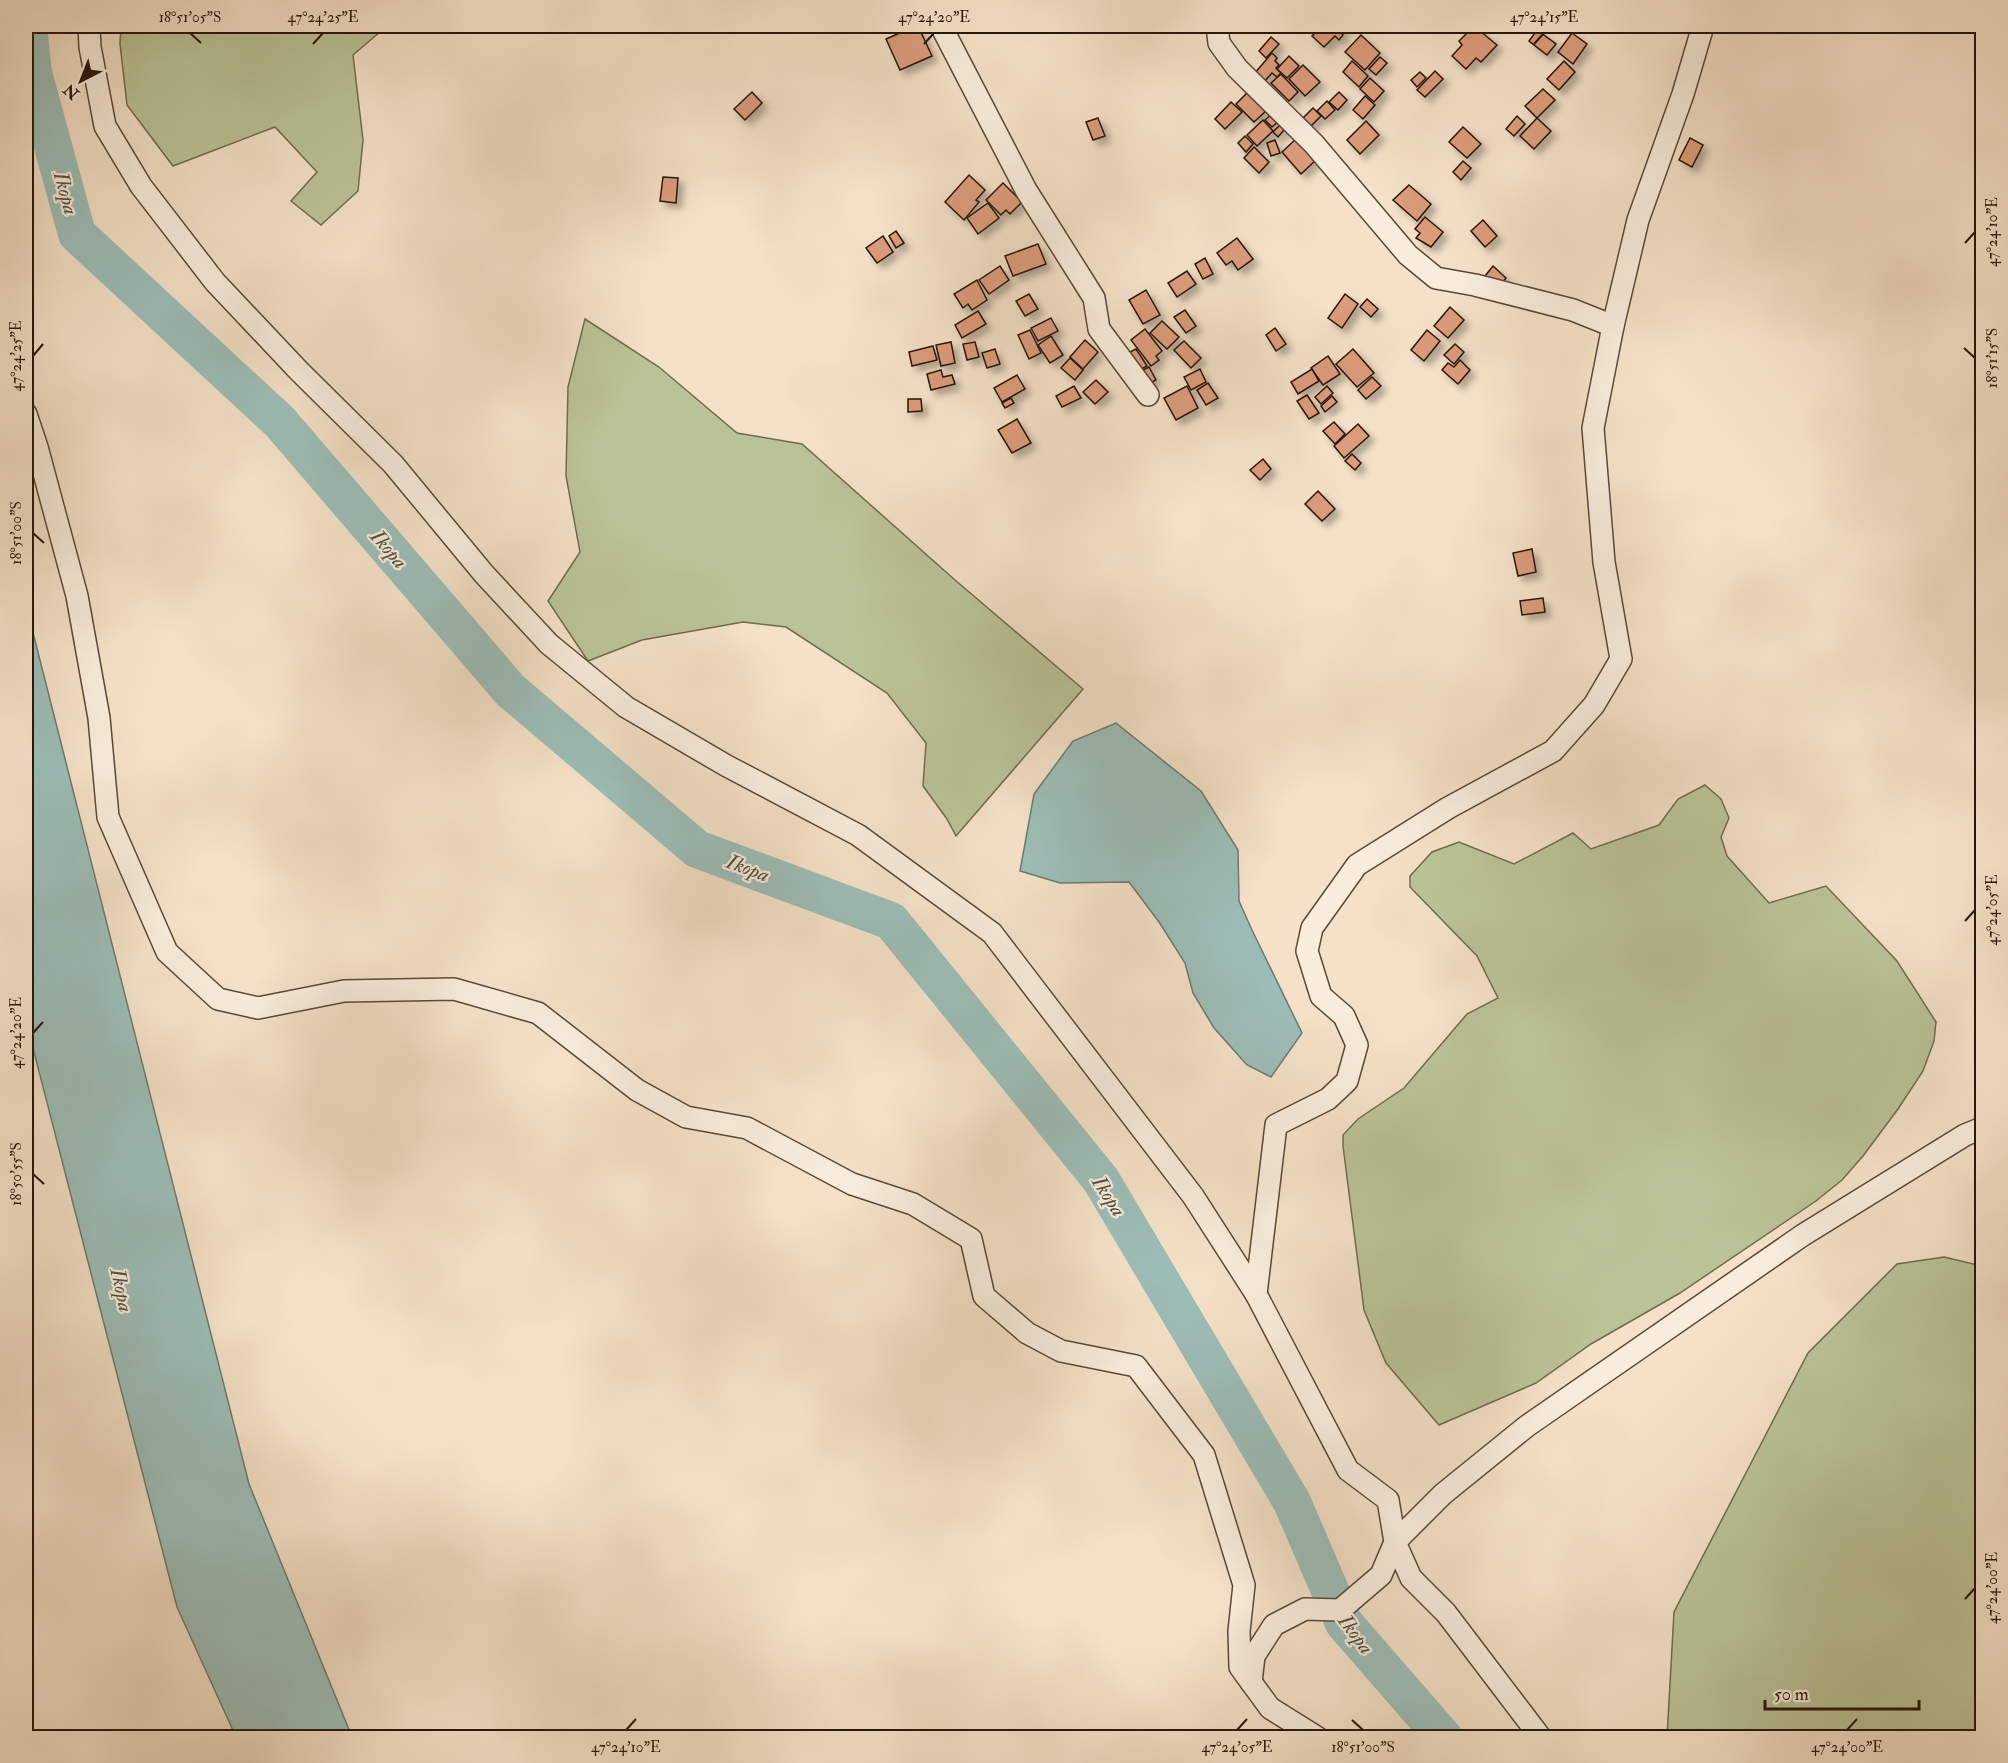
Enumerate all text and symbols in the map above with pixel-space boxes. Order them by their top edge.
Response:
text: 18°51'05"S [159,8,221,27]
text: 47°24'25"E [288,8,359,27]
text: 47°24'20"E [898,8,970,27]
text: 47°24'15"E [1510,8,1579,27]
north arrow [51,51,111,111]
text: N [59,79,84,104]
water label: Ikopa [47,167,84,218]
text: 47°24'10"E [1983,197,2002,267]
text: 47°24'25"E [7,320,26,391]
text: 18°51'15"S [1983,328,2002,388]
text: 18°51'00"S [7,501,26,565]
water label: Ikopa [363,523,413,575]
water label: Ikopa [722,848,773,889]
text: 47°24'05"E [1983,874,2002,946]
text: 47°24'20"E [7,997,26,1069]
text: 18°50'55"S [7,1142,26,1206]
water label: Ikopa [1085,1170,1132,1222]
water label: Ikopa [104,1265,139,1315]
text: 47°24'00"E [1983,1552,2002,1624]
water label: Ikopa [1331,1608,1380,1660]
scale bar [1765,1673,1920,1711]
text: 50 m [1774,1683,1809,1706]
text: 47°24'10"E [591,1738,661,1757]
text: 47°24'05"E [1201,1738,1273,1757]
text: 18°51'00"S [1331,1738,1395,1757]
text: 47°24'00"E [1811,1738,1883,1757]

